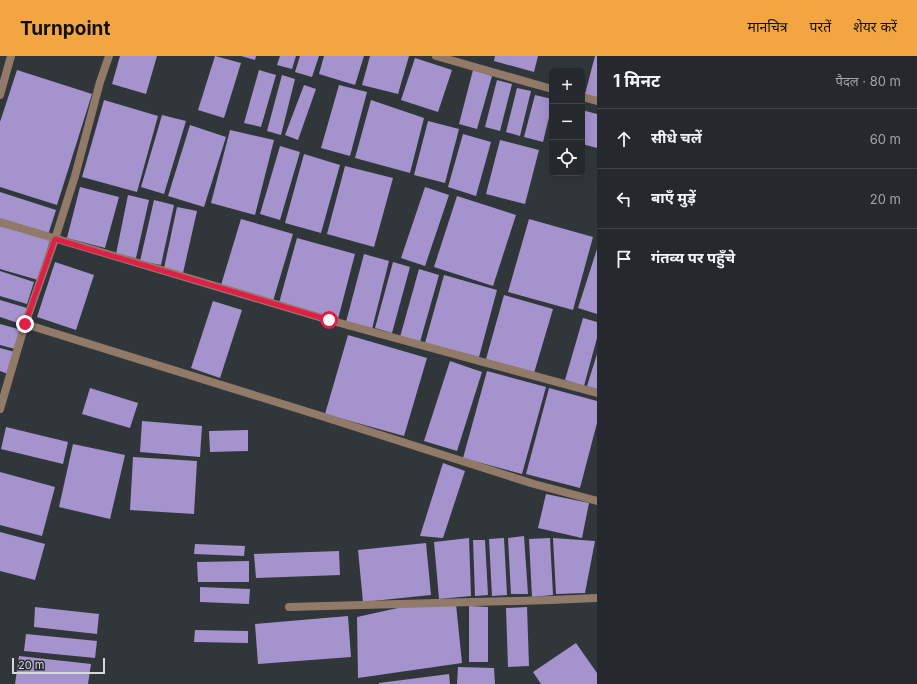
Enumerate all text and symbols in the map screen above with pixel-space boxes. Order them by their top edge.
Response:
text: Turnpoint [20,17,110,40]
text: मानचित्र [748,18,788,35]
text: परतें [810,18,831,35]
text: शेयर करें [853,18,897,35]
map controls [549,68,585,176]
button: + [549,68,585,104]
text: 1 मिनट [613,71,660,91]
text: पैदल · 80 m [836,73,901,89]
button: − [549,104,585,140]
icon: ahead [613,128,635,150]
text: सीधे चलें [651,128,702,147]
text: 60 m [870,131,901,147]
button: locate [549,140,585,176]
icon: left [613,188,635,210]
text: बाएँ मुड़ें [651,188,696,207]
text: 20 m [870,191,901,207]
icon: arrive [613,248,635,270]
text: गंतव्य पर पहुँचे [651,248,735,267]
route start [320,311,338,329]
route end [16,315,34,333]
scale bar [12,656,105,675]
text: 20 m [18,658,44,672]

